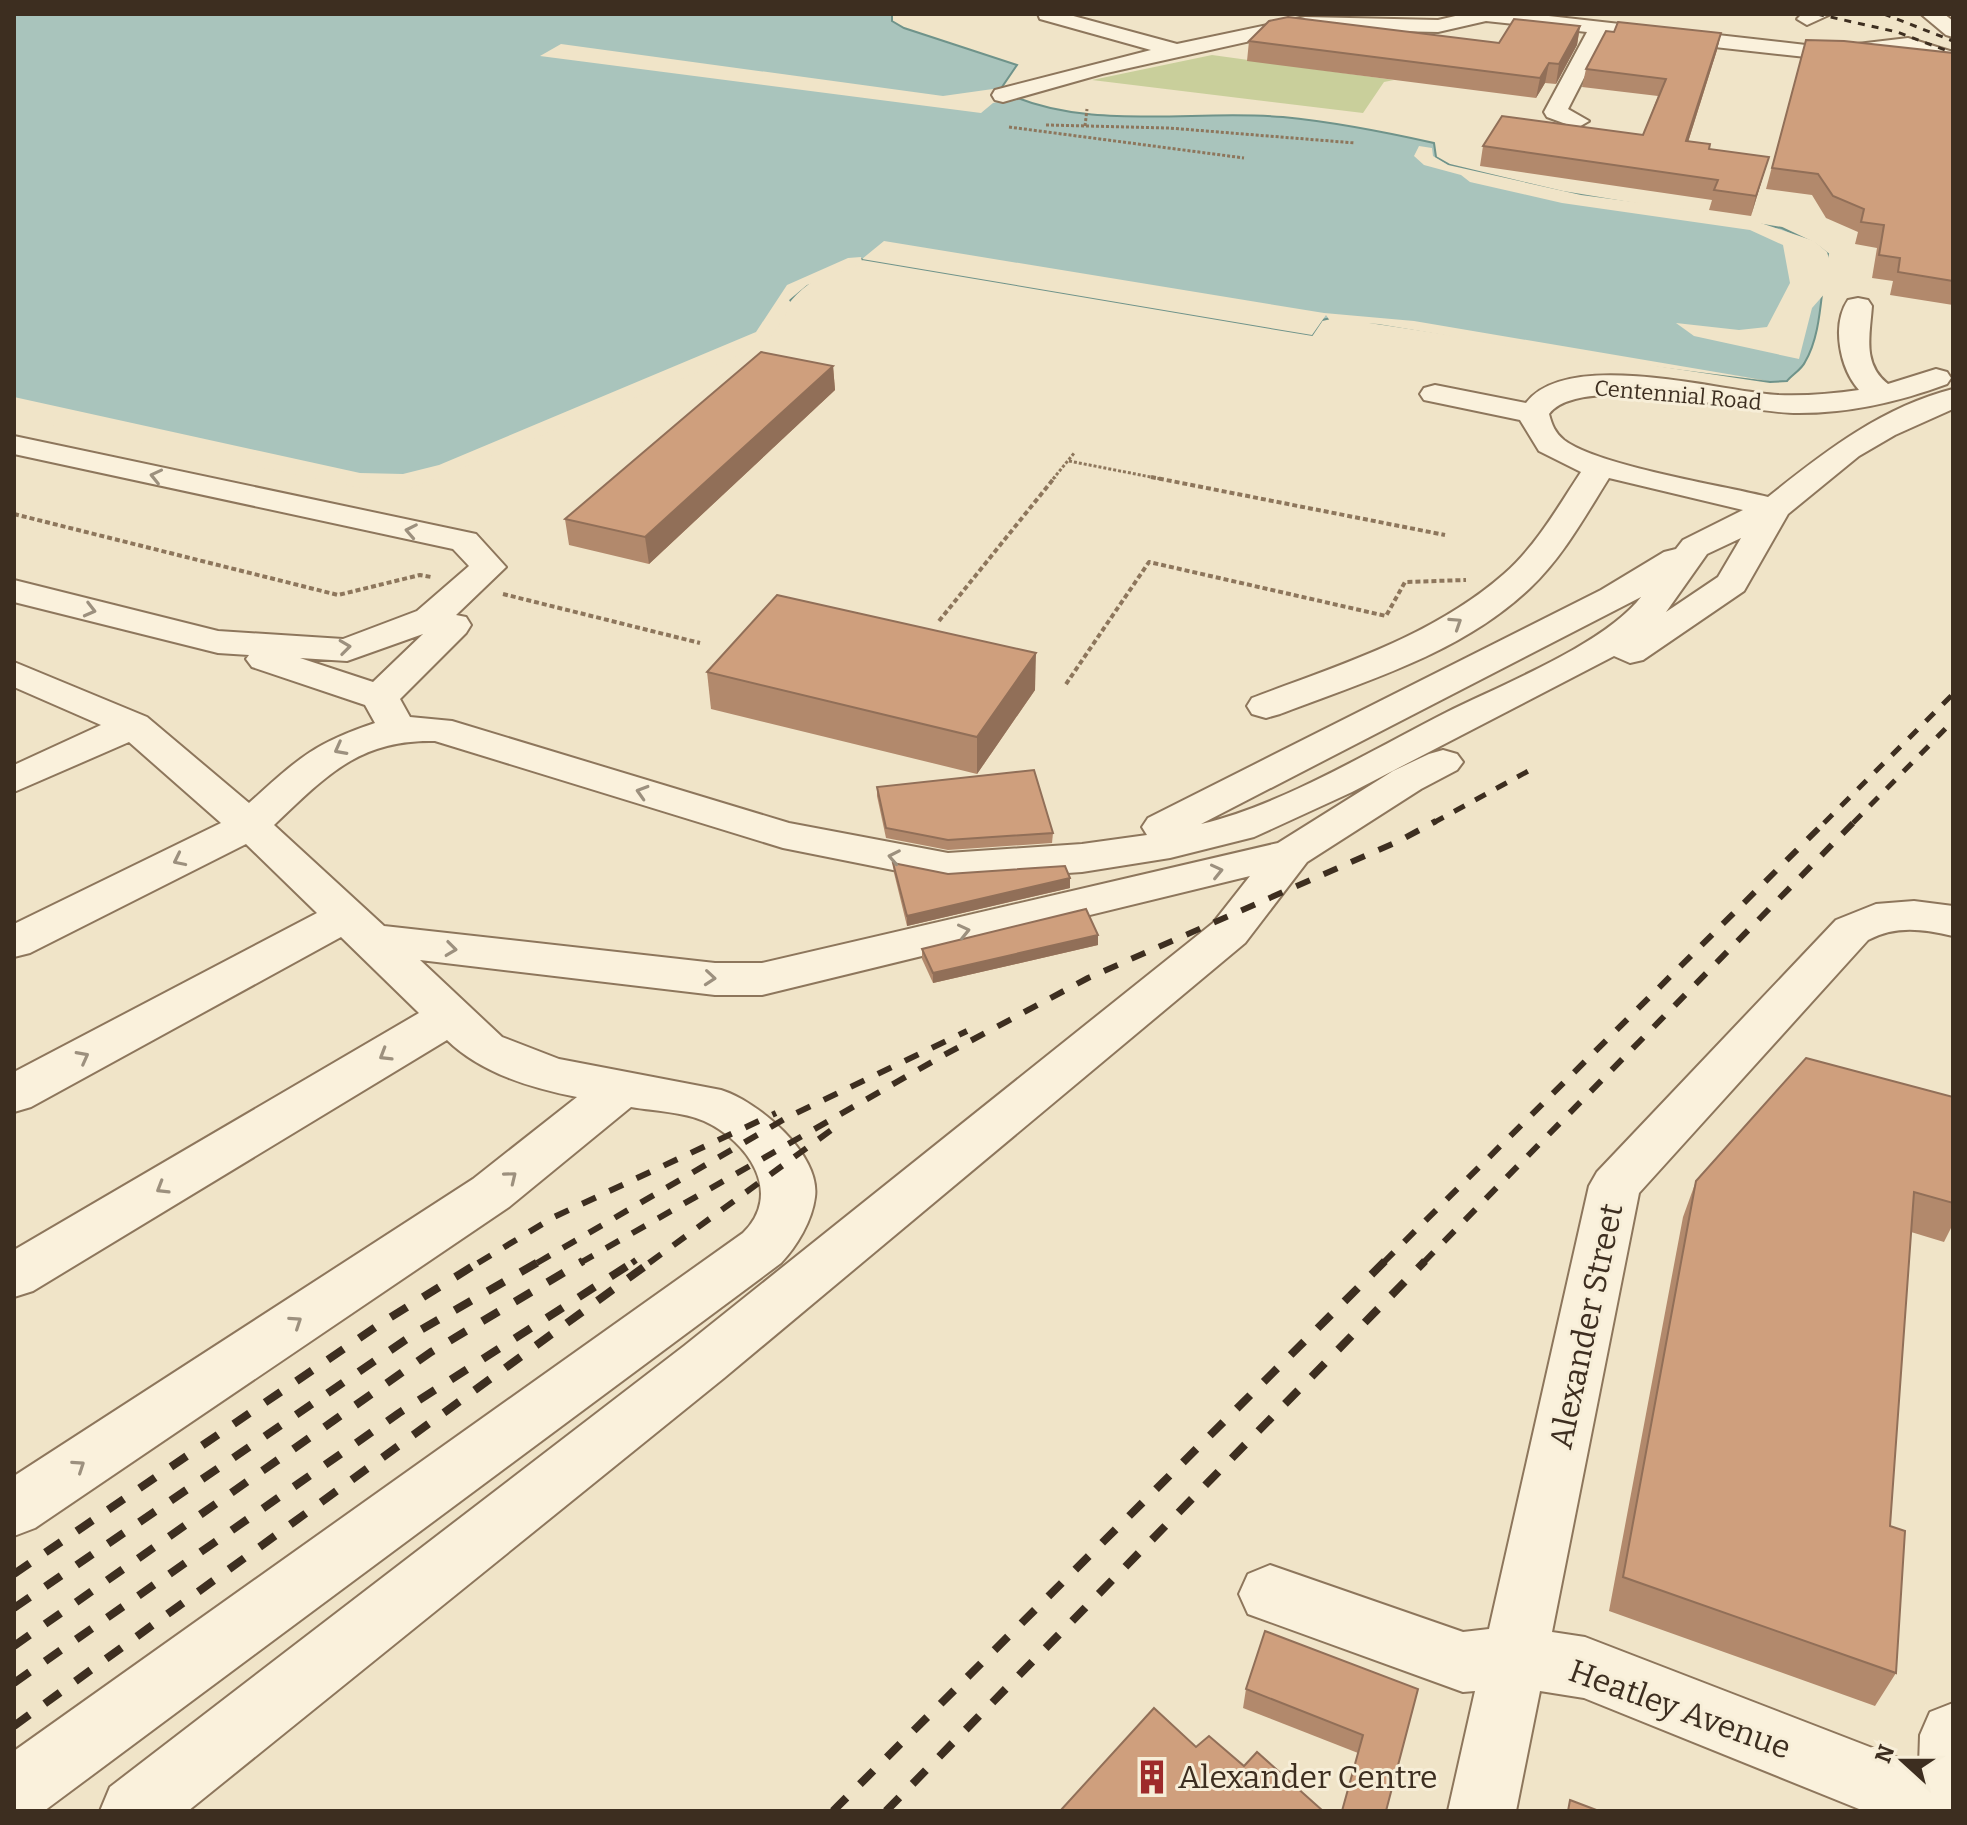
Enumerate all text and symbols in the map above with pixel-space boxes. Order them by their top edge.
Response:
street label: Centennial Road [1593,374,1763,416]
one-way arrow [150,469,164,486]
one-way arrow [404,523,418,540]
one-way arrow [82,600,96,617]
one-way arrow [1447,618,1462,633]
one-way arrow [339,639,352,656]
one-way arrow [334,740,348,755]
one-way arrow [636,785,650,801]
one-way arrow [887,849,900,866]
one-way arrow [173,850,188,866]
one-way arrow [1210,863,1223,880]
one-way arrow [957,923,970,940]
one-way arrow [445,940,458,957]
one-way arrow [704,969,717,986]
one-way arrow [379,1045,394,1061]
one-way arrow [74,1052,89,1067]
one-way arrow [502,1172,517,1186]
one-way arrow [156,1178,171,1194]
street label: Alexander Street [1541,1199,1631,1452]
one-way arrow [287,1317,301,1332]
one-way arrow [70,1461,85,1476]
street label: Heatley Avenue [1564,1651,1796,1767]
north arrow [1863,1721,1943,1801]
text: N [1869,1741,1900,1767]
building icon: Alexander Centre [1133,1758,1171,1796]
place label: Alexander Centre [1178,1758,1438,1796]

